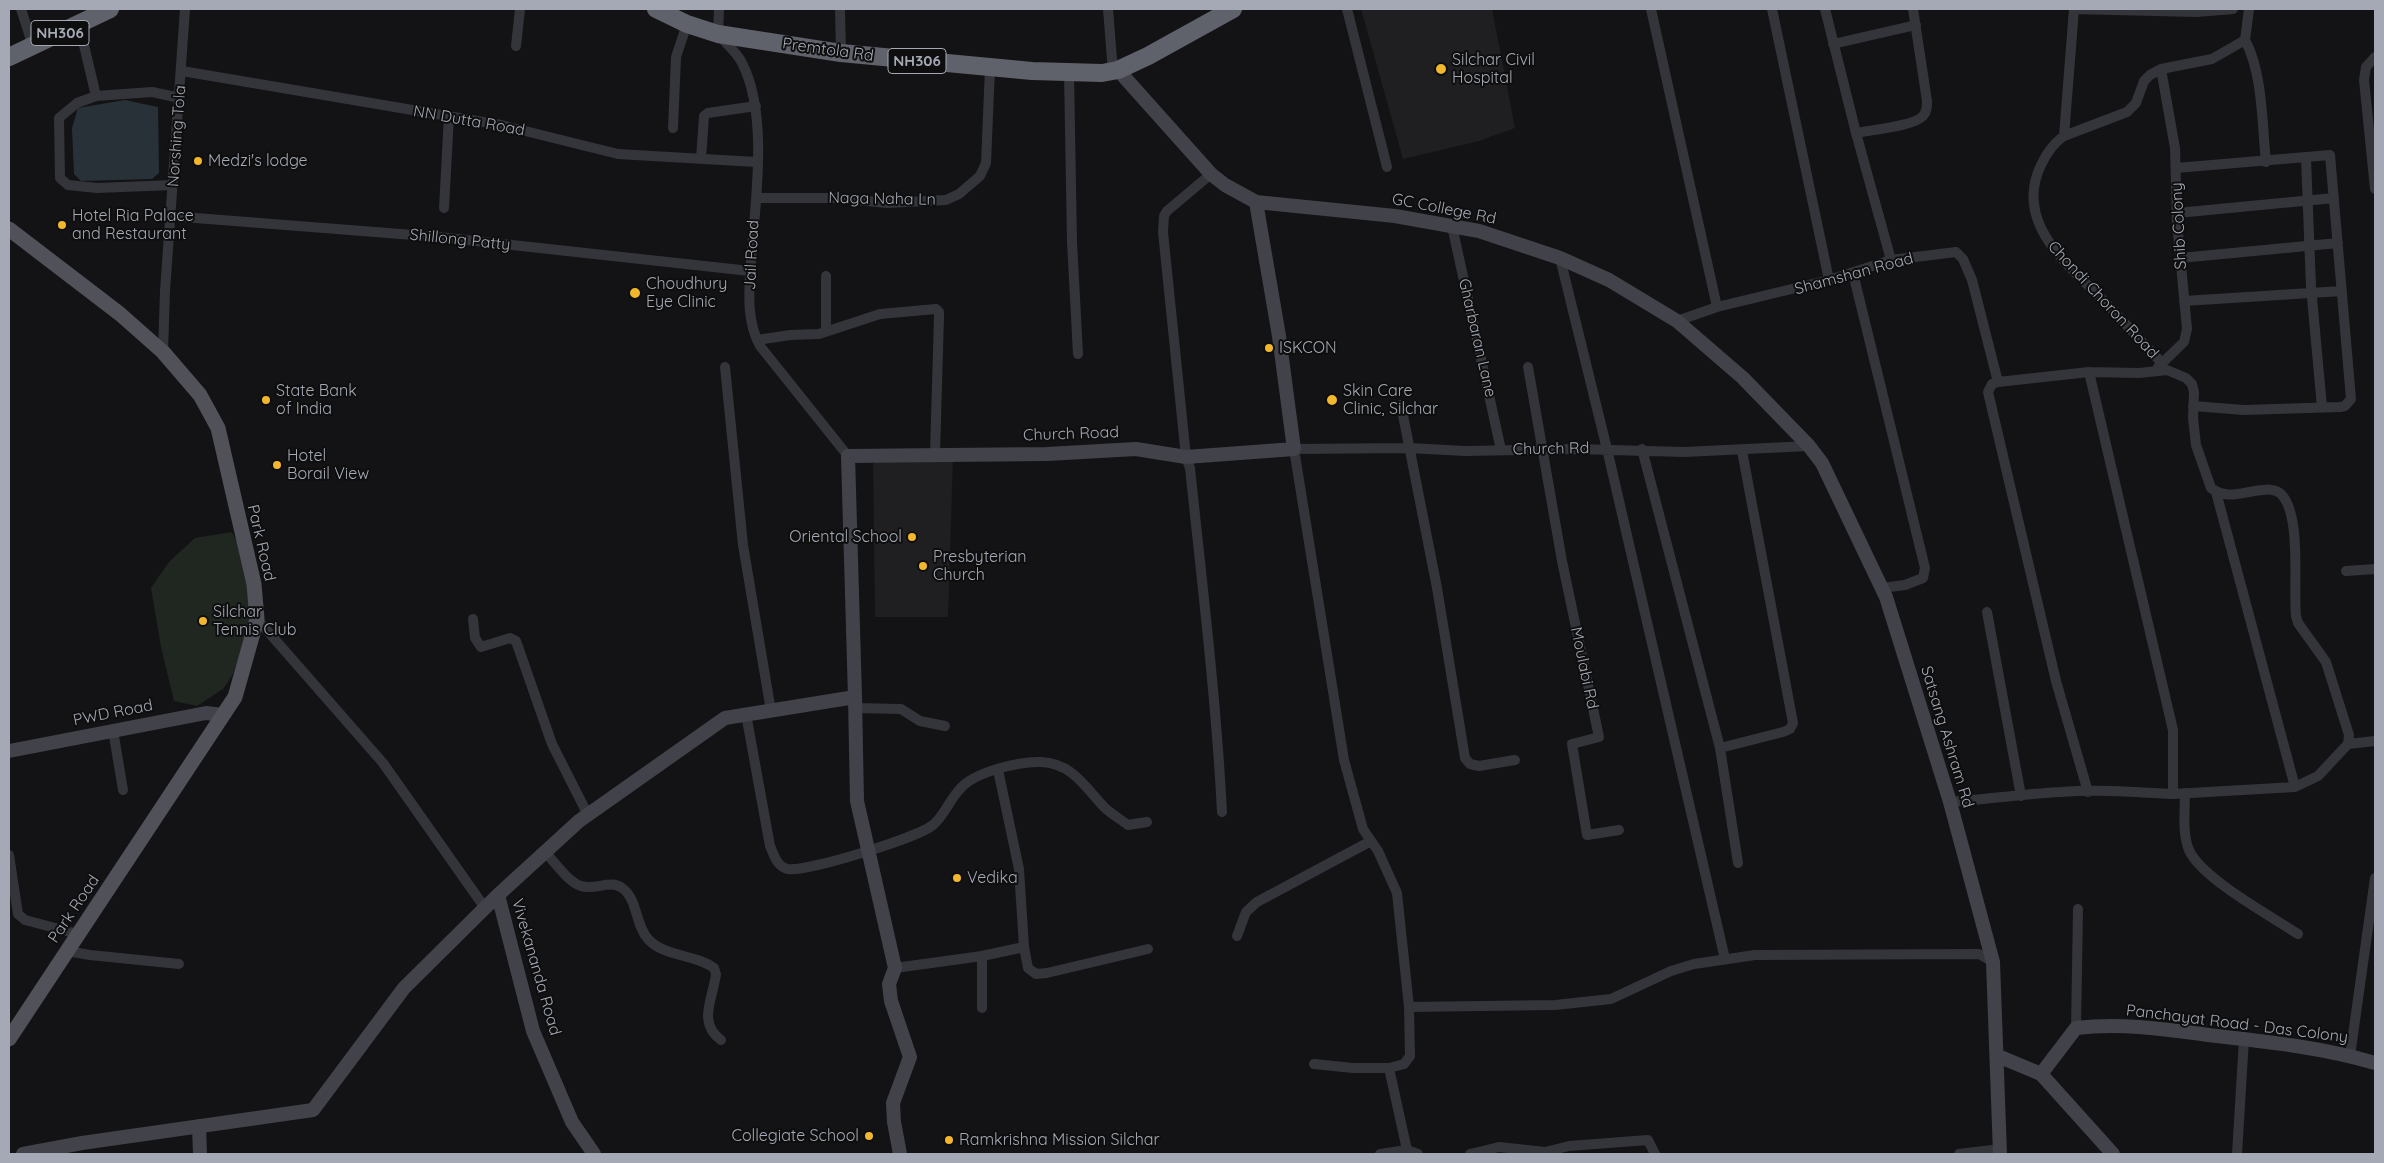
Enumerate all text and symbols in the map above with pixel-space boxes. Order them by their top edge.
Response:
road number: NH306 [31,20,89,46]
street label: Premtola Rd [781,34,875,66]
road number: NH306 [888,48,946,74]
place label: Silchar Civil Hospital [1452,50,1535,88]
marker: Silchar Civil Hospital [1434,62,1448,76]
street label: Norshing Tola [164,85,190,187]
street label: NN Dutta Road [412,102,526,140]
place label: Medzi's lodge [208,151,308,171]
marker: Medzi's lodge [192,155,204,167]
street label: Shib Colony [2167,182,2191,270]
street label: Naga Naha Ln [828,188,936,210]
street label: GC College Rd [1390,190,1498,228]
place label: Hotel Ria Palace and Restaurant [72,206,194,244]
marker: Hotel Ria Palace and Restaurant [56,219,68,231]
street label: Jail Road [741,220,763,290]
street label: Shillong Patty [409,225,511,255]
street label: Chondi Choron Road [2043,237,2163,363]
street label: Shamshan Road [1793,249,1915,299]
place label: Choudhury Eye Clinic [646,274,727,312]
street label: Gharbaran Lane [1454,277,1500,399]
marker: Choudhury Eye Clinic [628,286,642,300]
place label: ISKCON [1279,338,1337,358]
marker: ISKCON [1263,342,1275,354]
place label: State Bank of India [276,381,357,419]
place label: Skin Care Clinic, Silchar [1343,381,1438,419]
marker: Skin Care Clinic, Silchar [1325,393,1339,407]
marker: State Bank of India [260,394,272,406]
street label: Church Road [1023,423,1119,445]
street label: Church Rd [1513,439,1589,459]
place label: Hotel Borail View [287,446,369,484]
marker: Hotel Borail View [271,459,283,471]
street label: Park Road [243,503,279,583]
place label: Oriental School [789,527,902,547]
marker: Oriental School [906,531,918,543]
place label: Presbyterian Church [933,547,1027,585]
marker: Presbyterian Church [917,560,929,572]
place label: Silchar Tennis Club [213,602,296,640]
marker: Silchar Tennis Club [197,615,209,627]
street label: Moulabi Rd [1566,625,1602,711]
street label: Satsang Ashram Rd [1916,664,1978,810]
street label: PWD Road [72,696,154,730]
place label: Vedika [967,868,1018,888]
street label: Park Road [44,871,104,947]
marker: Vedika [951,872,963,884]
street label: Vivekananda Road [507,896,565,1038]
street label: Panchayat Road - Das Colony [2125,1001,2349,1047]
place label: Collegiate School [731,1126,859,1146]
marker: Collegiate School [863,1130,875,1142]
place label: Ramkrishna Mission Silchar [959,1130,1160,1150]
marker: Ramkrishna Mission Silchar [943,1134,955,1146]

